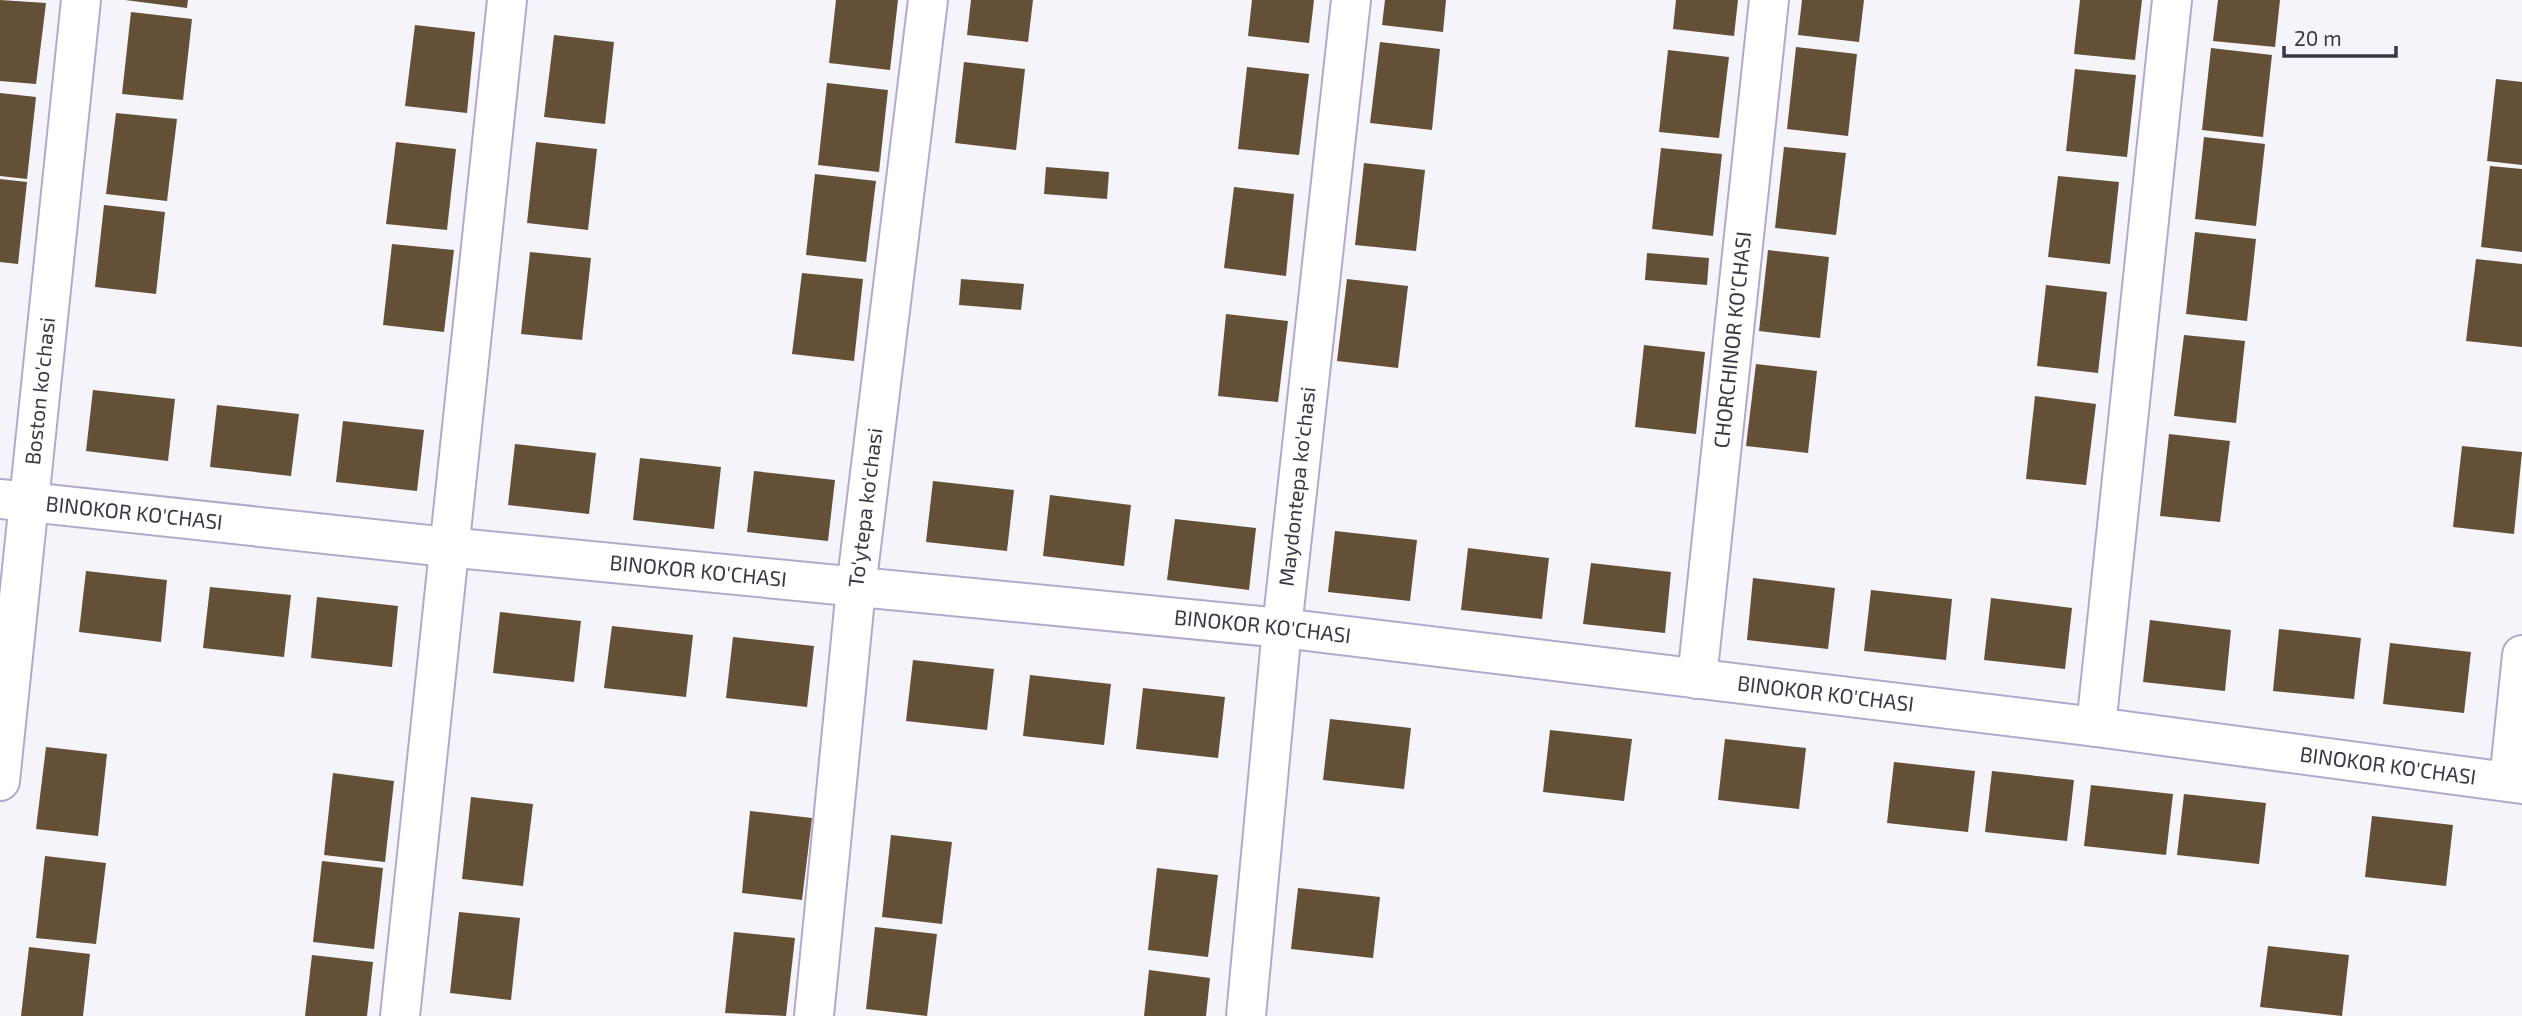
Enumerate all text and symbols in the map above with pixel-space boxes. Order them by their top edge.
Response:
scale bar [2284,14,2396,58]
text: 20 m [2294,25,2342,50]
street label: CHORCHINOR KO'CHASI [1708,230,1755,449]
street label: Boston ko'chasi [19,316,59,466]
street label: Maydontepa ko'chasi [1273,385,1319,587]
street label: To'ytepa ko'chasi [842,426,887,589]
street label: BINOKOR KO'CHASI [45,490,224,534]
street label: BINOKOR KO'CHASI [609,549,788,591]
street label: BINOKOR KO'CHASI [1173,604,1353,647]
street label: BINOKOR KO'CHASI [1736,669,1915,716]
street label: BINOKOR KO'CHASI [2298,740,2478,789]

